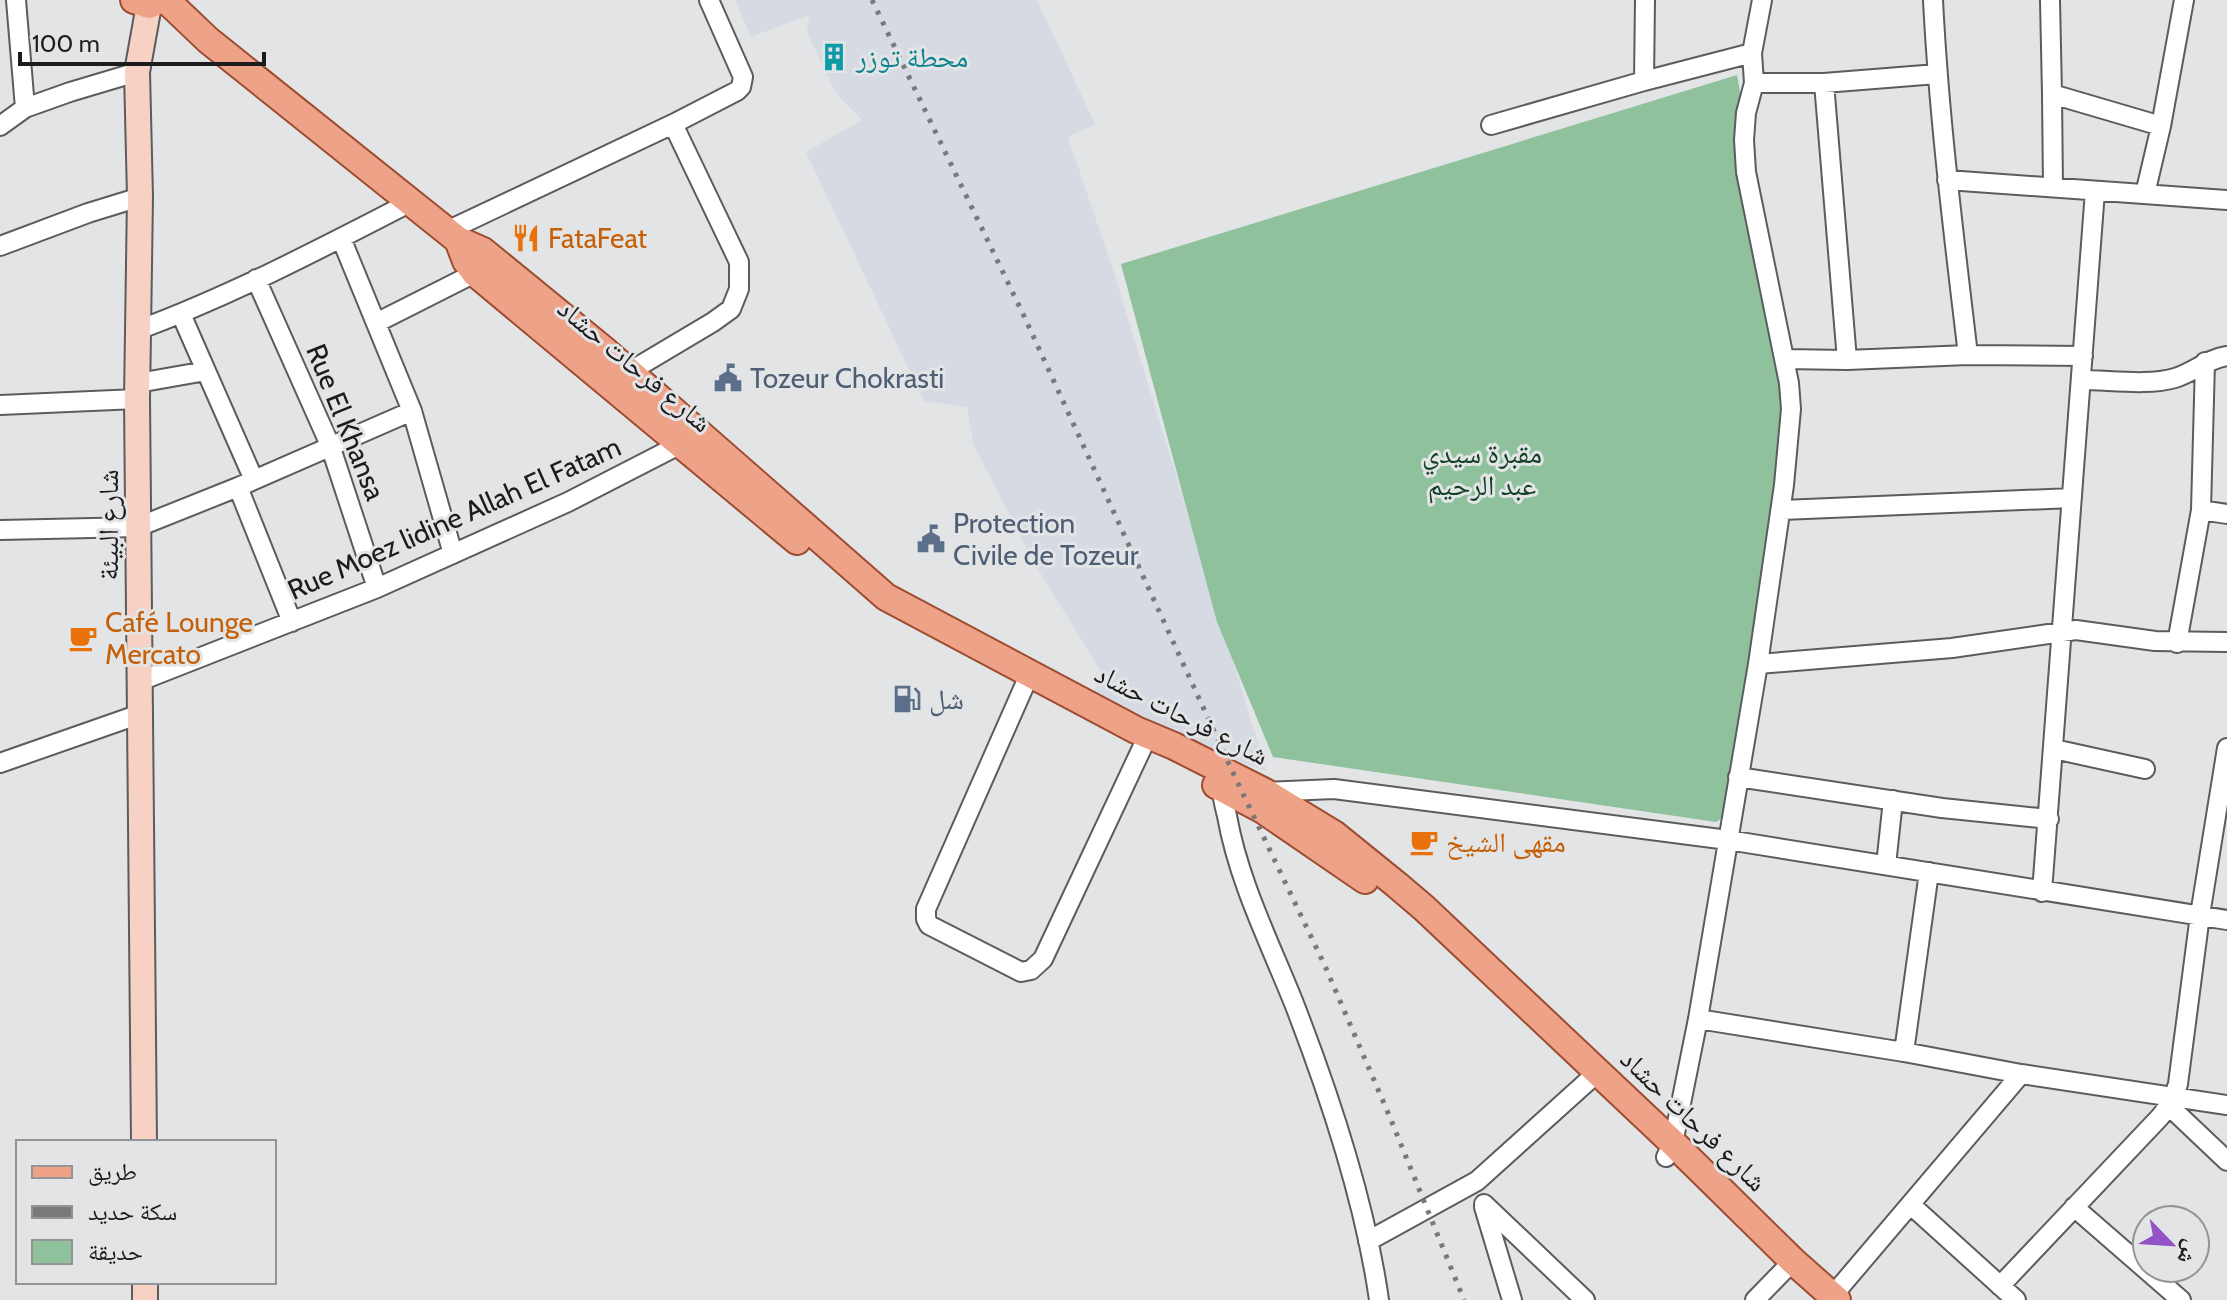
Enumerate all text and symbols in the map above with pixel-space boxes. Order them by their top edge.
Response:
scale bar [20,16,264,66]
text: 100 m [32,29,100,58]
place label: محطة توزر [855,40,968,74]
building icon: محطة توزر [819,42,849,72]
place label: FataFeat [548,221,647,255]
restaurant icon: FataFeat [511,223,541,253]
street label: شارع فرحات حشاد [550,291,719,440]
street label: Rue El Khansa [299,339,393,506]
place label: Tozeur Chokrasti [750,361,944,395]
public building icon: Tozeur Chokrasti [713,363,743,393]
street label: Rue Moez lidine Allah El Fatam [282,429,626,607]
park label: مقبرة سيدي عبد الرحيم [1422,436,1542,504]
street label: شارع البيئة [91,469,126,581]
place label: Protection Civile de Tozeur [953,506,1139,572]
public building icon: Protection Civile de Tozeur [916,524,946,554]
place label: Café Lounge Mercato [105,605,253,671]
cafe icon: Café Lounge Mercato [68,623,98,653]
street label: شارع فرحات حشاد [1089,656,1275,773]
place label: شل [929,682,964,717]
fuel station icon: شل [892,684,922,714]
place label: مقهى الشيخ [1446,825,1566,860]
cafe icon: مقهى الشيخ [1409,827,1439,857]
street label: شارع فرحات حشاد [1613,1042,1774,1199]
legend [16,1140,276,1284]
text: طريق [88,1157,137,1186]
text: سكة حديد [88,1197,177,1226]
north arrow [2131,1204,2211,1284]
text: ش [2172,1236,2206,1269]
text: حديقة [88,1237,143,1266]

